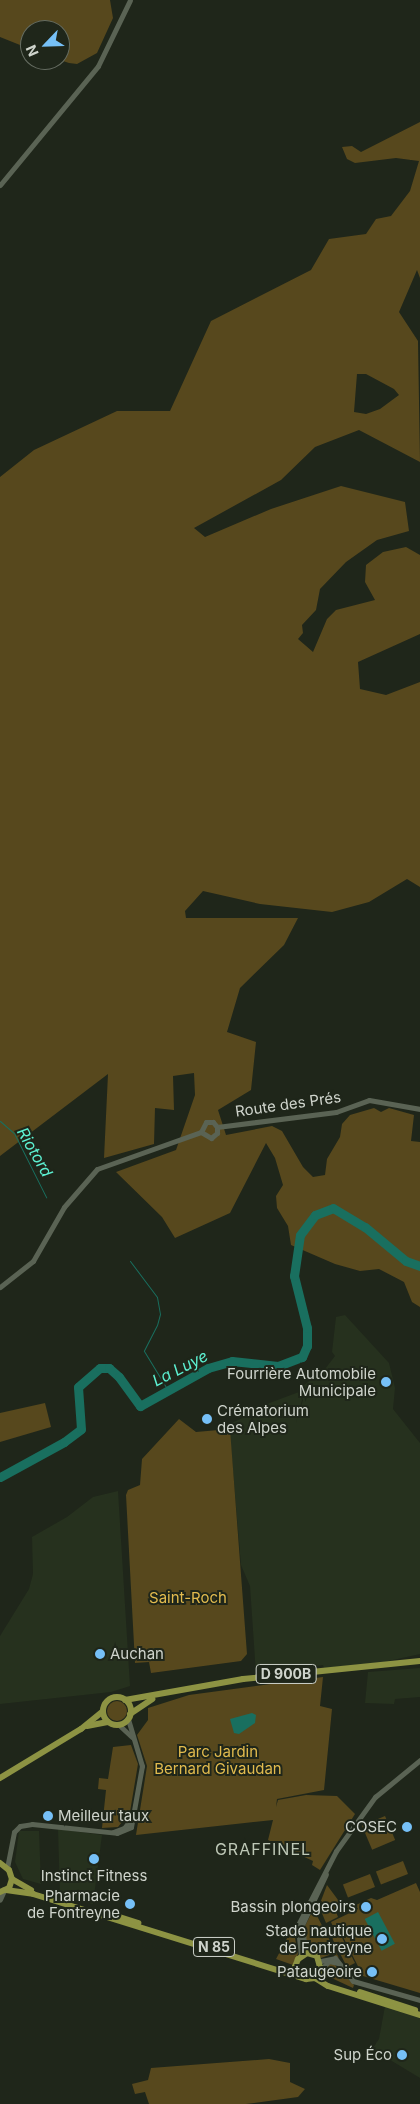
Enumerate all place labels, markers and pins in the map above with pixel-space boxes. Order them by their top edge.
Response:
place label: Fourrière Automobile Municipale [227,1364,376,1399]
marker: Fourrière Automobile Municipale [380,1376,392,1388]
place label: Crématorium des Alpes [217,1401,309,1436]
marker: Crématorium des Alpes [201,1413,213,1425]
place label: Auchan [110,1645,164,1663]
marker: Auchan [94,1648,106,1660]
place label: Meilleur taux [58,1807,149,1825]
marker: Meilleur taux [42,1810,54,1822]
place label: COSEC [345,1818,397,1836]
marker: COSEC [401,1821,413,1833]
marker: Instinct Fitness [88,1853,100,1865]
place label: Instinct Fitness [41,1867,147,1885]
place label: Pharmacie de Fontreyne [27,1886,120,1921]
marker: Pharmacie de Fontreyne [124,1898,136,1910]
place label: Bassin plongeoirs [230,1898,356,1916]
marker: Bassin plongeoirs [360,1901,372,1913]
place label: Stade nautique de Fontreyne [265,1921,372,1956]
marker: Stade nautique de Fontreyne [376,1933,388,1945]
place label: Pataugeoire [277,1963,362,1981]
marker: Pataugeoire [366,1966,378,1978]
place label: Sup Éco [334,2046,392,2064]
marker: Sup Éco [396,2049,408,2061]

